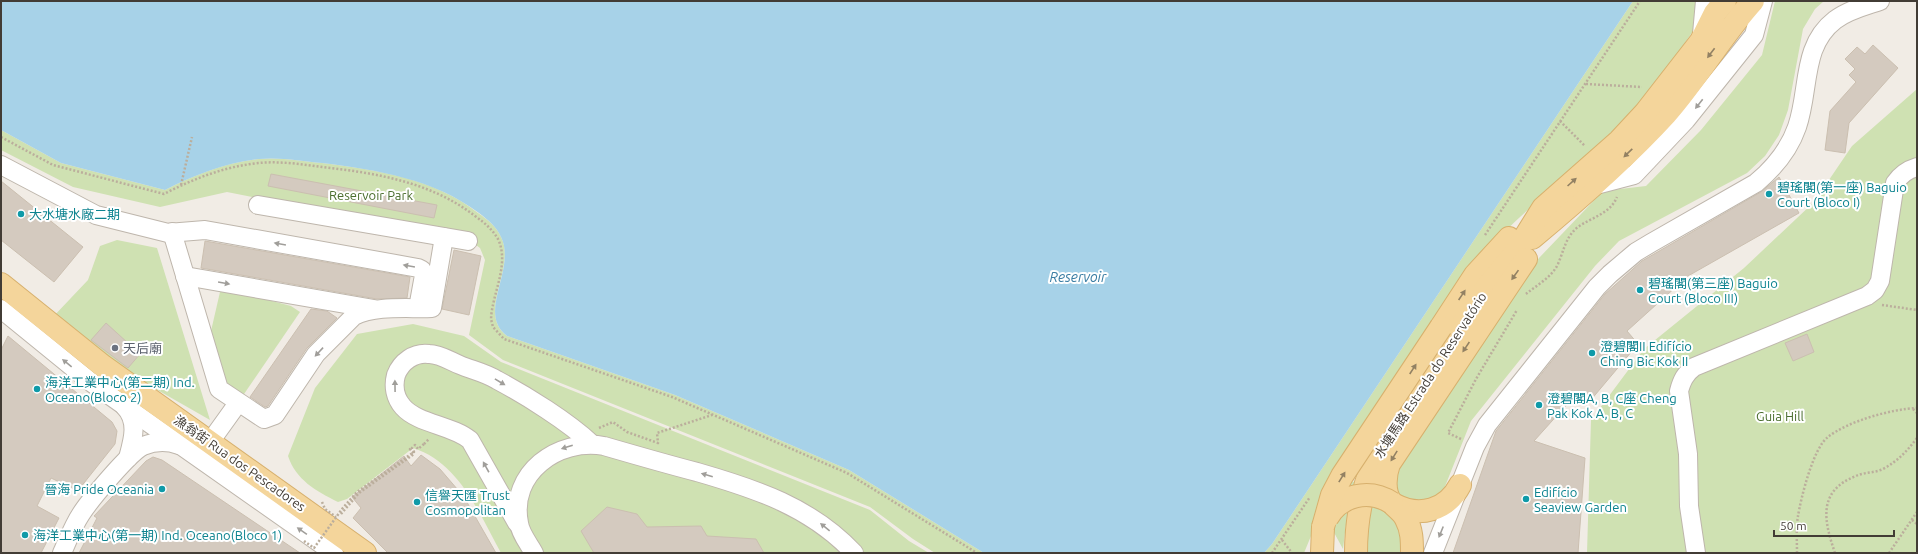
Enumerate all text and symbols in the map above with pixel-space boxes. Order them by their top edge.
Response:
one-way arrow [1707,48,1715,59]
one-way arrow [1695,98,1704,109]
one-way arrow [1623,148,1633,158]
one-way arrow [1567,178,1577,187]
place label: 碧瑤閣(第一座) Baguio Court (Bloco I) [1777,180,1907,210]
park label: Reservoir Park [329,188,413,202]
marker: 碧瑤閣(第一座) Baguio Court (Bloco I) [1764,189,1774,199]
place label: 大水塘水廠二期 [29,207,120,221]
marker: 大水塘水廠二期 [16,209,26,219]
one-way arrow [274,240,287,246]
one-way arrow [402,263,415,269]
water label: Reservoir [1050,269,1107,285]
one-way arrow [1511,270,1519,280]
place label: 碧瑤閣(第三座) Baguio Court (Bloco III) [1648,276,1778,306]
one-way arrow [218,280,230,286]
marker: 碧瑤閣(第三座) Baguio Court (Bloco III) [1635,285,1645,295]
one-way arrow [1459,289,1466,300]
street label: 水塘馬路 Estrada do Reservatório [1371,290,1489,460]
place label: 澄碧閣II Edifício Ching Bic Kok II [1600,339,1692,368]
place label: 天后廟 [123,341,162,355]
one-way arrow [1462,342,1470,353]
marker: 天后廟 [110,343,120,353]
one-way arrow [314,347,324,357]
marker: 澄碧閣II Edifício Ching Bic Kok II [1587,348,1597,358]
one-way arrow [62,358,73,367]
one-way arrow [1409,364,1417,374]
place label: 海洋工業中心(第二期) Ind. Oceano(Bloco 2) [45,375,195,405]
one-way arrow [495,378,505,386]
one-way arrow [392,380,399,392]
marker: 海洋工業中心(第二期) Ind. Oceano(Bloco 2) [32,384,42,394]
place label: 澄碧閣A, B, C座 Cheng Pak Kok A, B, C [1547,391,1677,421]
marker: 澄碧閣A, B, C座 Cheng Pak Kok A, B, C [1534,400,1544,410]
park label: Guia Hill [1756,409,1805,423]
street label: 漁翁街 Rua dos Pescadores [172,412,309,514]
one-way arrow [561,444,573,450]
one-way arrow [1390,451,1398,461]
one-way arrow [483,461,490,473]
one-way arrow [1338,471,1345,483]
one-way arrow [701,472,713,478]
place label: 晉海 Pride Oceania [44,482,154,496]
marker: 晉海 Pride Oceania [157,484,167,494]
place label: Edifício Seaview Garden [1534,485,1627,514]
place label: 信譽天匯 Trust Cosmopolitan [425,488,510,517]
marker: Edifício Seaview Garden [1521,494,1531,504]
marker: 信譽天匯 Trust Cosmopolitan [412,497,422,507]
scale bar [1774,512,1894,538]
text: 50 m [1780,519,1807,532]
one-way arrow [819,523,830,531]
one-way arrow [296,526,307,535]
one-way arrow [1438,527,1444,539]
place label: 海洋工業中心(第一期) Ind. Oceano(Bloco 1) [33,528,282,543]
marker: 海洋工業中心(第一期) Ind. Oceano(Bloco 1) [20,530,30,540]

